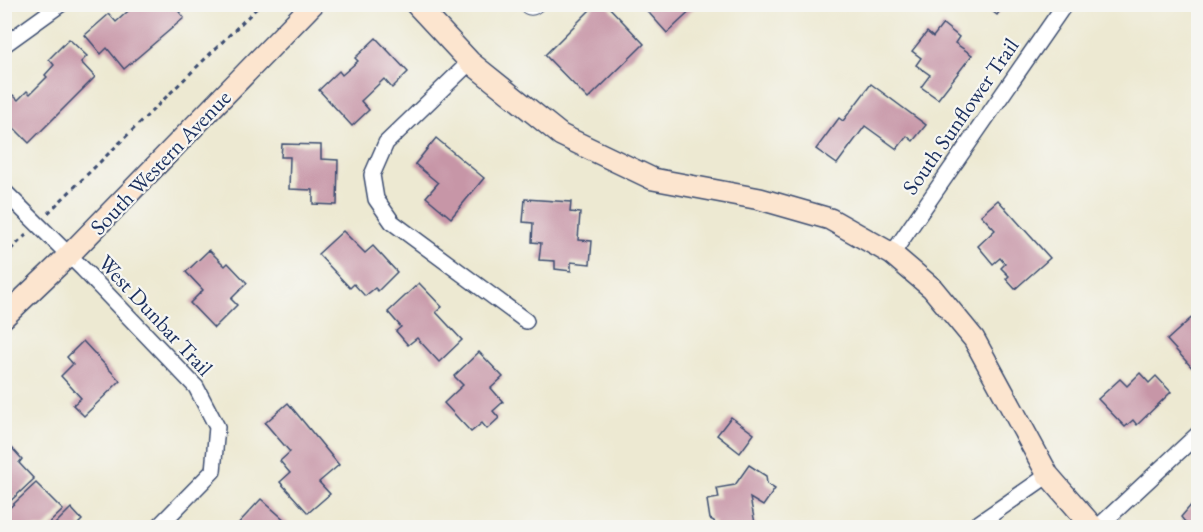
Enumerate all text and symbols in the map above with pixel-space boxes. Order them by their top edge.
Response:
street label: South Sunflower Trail [896,32,1025,200]
street label: South Western Avenue [84,83,237,241]
street label: West Dunbar Trail [92,249,219,382]

